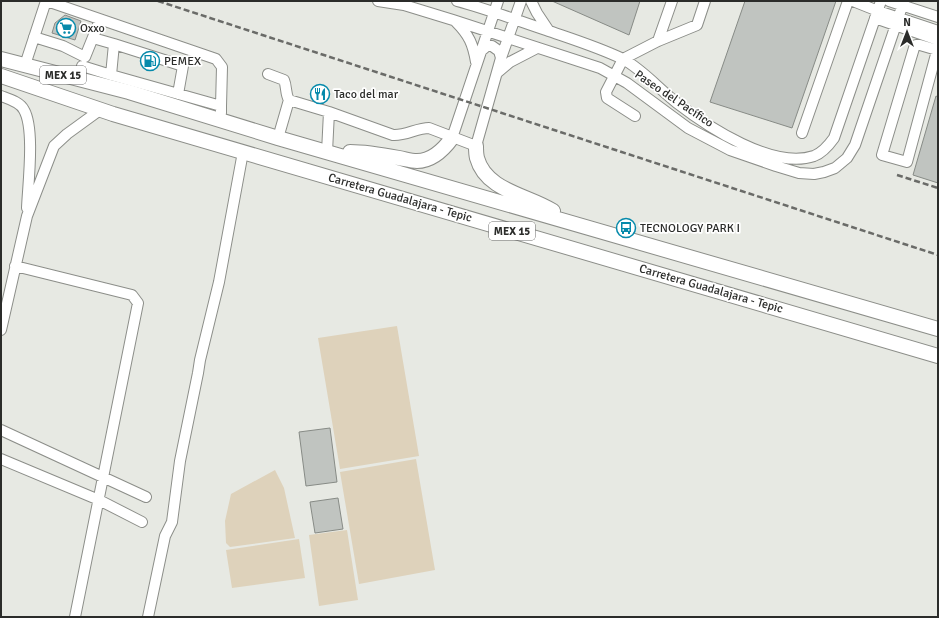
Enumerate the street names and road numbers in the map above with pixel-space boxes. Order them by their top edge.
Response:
road number: MEX 15 [40,66,86,84]
street label: Paseo del Pacífico [632,67,716,131]
street label: Carretera Guadalajara - Tepic [326,170,474,226]
road number: MEX 15 [489,222,535,240]
street label: Carretera Guadalajara - Tepic [637,261,785,317]

